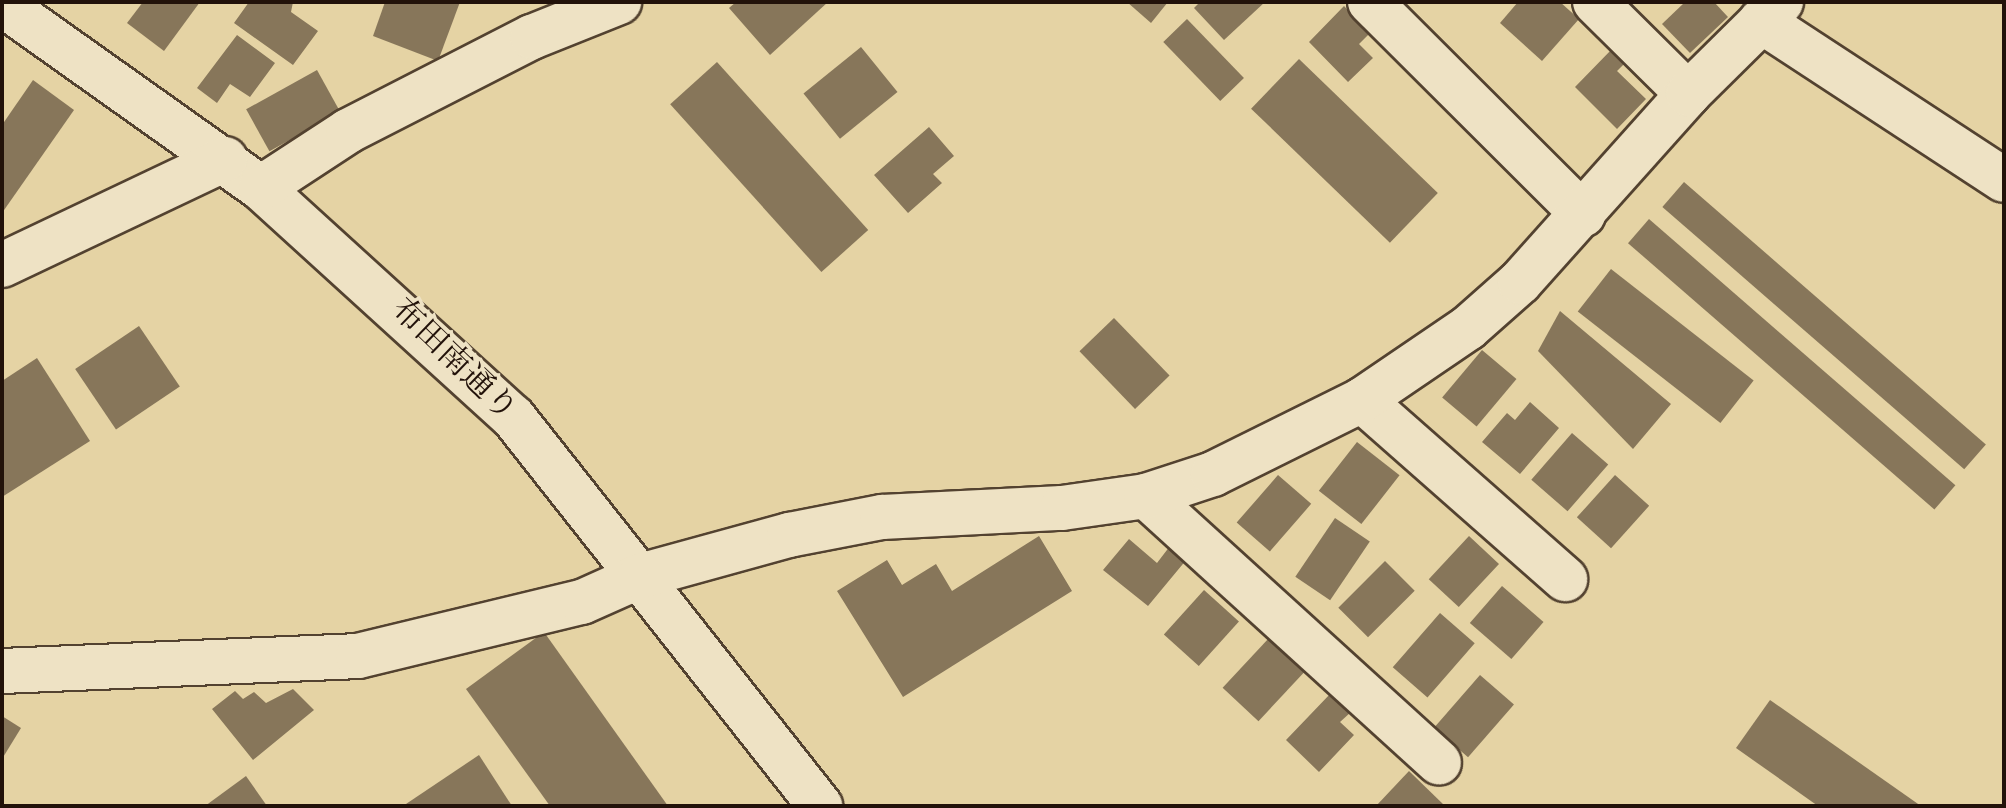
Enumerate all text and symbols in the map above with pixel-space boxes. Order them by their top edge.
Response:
street label: 布田南通り [382,292,524,430]

